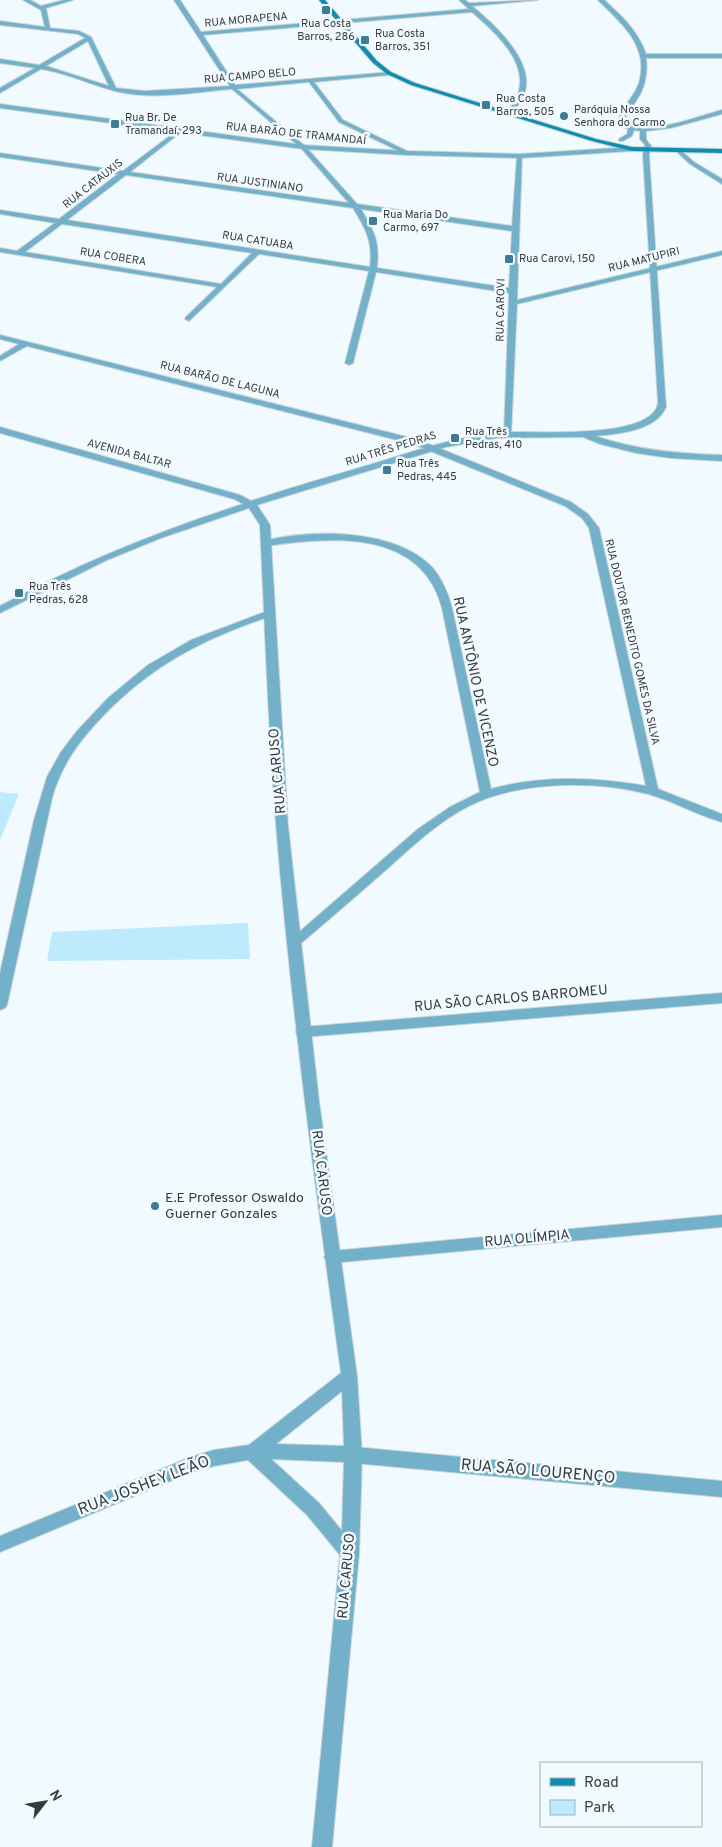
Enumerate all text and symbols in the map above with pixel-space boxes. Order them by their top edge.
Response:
marker: Rua Costa Barros, 286 [320,4,332,16]
street label: RUA MORAPENA [204,9,288,31]
place label: Rua Costa Barros, 286 [297,17,355,44]
place label: Rua Costa Barros, 351 [375,27,430,54]
marker: Rua Costa Barros, 351 [359,34,371,46]
street label: RUA CAMPO BELO [203,65,297,87]
place label: Rua Costa Barros, 505 [496,92,555,119]
marker: Rua Costa Barros, 505 [480,99,492,111]
place label: Paróquia Nossa Senhora do Carmo [574,103,665,130]
marker: Paróquia Nossa Senhora do Carmo [558,110,570,122]
place label: Rua Br. De Tramandaí, 293 [125,111,202,138]
marker: Rua Br. De Tramandaí, 293 [109,118,121,130]
street label: RUA BARÃO DE TRAMANDAÍ [225,119,368,148]
street label: RUA CATAUXIS [60,156,126,212]
street label: RUA JUSTINIANO [216,170,304,196]
place label: Rua Maria Do Carmo, 697 [383,208,448,235]
marker: Rua Maria Do Carmo, 697 [367,215,379,227]
street label: RUA CATUABA [221,228,295,254]
street label: RUA MATUPIRI [607,244,681,276]
street label: RUA COBERA [79,245,147,269]
place label: Rua Carovi, 150 [519,252,595,266]
marker: Rua Carovi, 150 [503,253,515,265]
street label: RUA CAROVI [493,278,509,342]
street label: RUA BARÃO DE LAGUNA [159,358,281,402]
place label: Rua Três Pedras, 410 [465,425,522,452]
street label: RUA TRÊS PEDRAS [343,428,438,470]
marker: Rua Três Pedras, 410 [449,432,461,444]
street label: AVENIDA BALTAR [85,436,173,472]
place label: Rua Três Pedras, 445 [397,457,457,484]
marker: Rua Três Pedras, 445 [381,464,393,476]
street label: RUA DOUTOR BENEDITO GOMES DA SILVA [601,538,663,746]
place label: Rua Três Pedras, 628 [29,580,88,607]
marker: Rua Três Pedras, 628 [13,587,25,599]
street label: RUA ANTÔNIO DE VICENZO [449,595,502,769]
street label: RUA CARUSO [266,727,290,815]
street label: RUA SÃO CARLOS BARROMEU [413,982,609,1016]
street label: RUA CARUSO [307,1129,335,1217]
place label: E.E Professor Oswaldo Guerner Gonzales [165,1190,304,1223]
marker: E.E Professor Oswaldo Guerner Gonzales [149,1200,161,1212]
street label: RUA OLÍMPIA [484,1226,570,1251]
street label: RUA JOSHEY LEÃO [74,1449,213,1520]
street label: RUA SÃO LOURENÇO [460,1452,616,1489]
street label: RUA CARUSO [335,1532,359,1620]
legend [540,1762,702,1827]
text: Road [584,1774,619,1793]
north arrow [20,1777,70,1827]
text: N [45,1787,65,1805]
text: Park [584,1799,615,1818]

